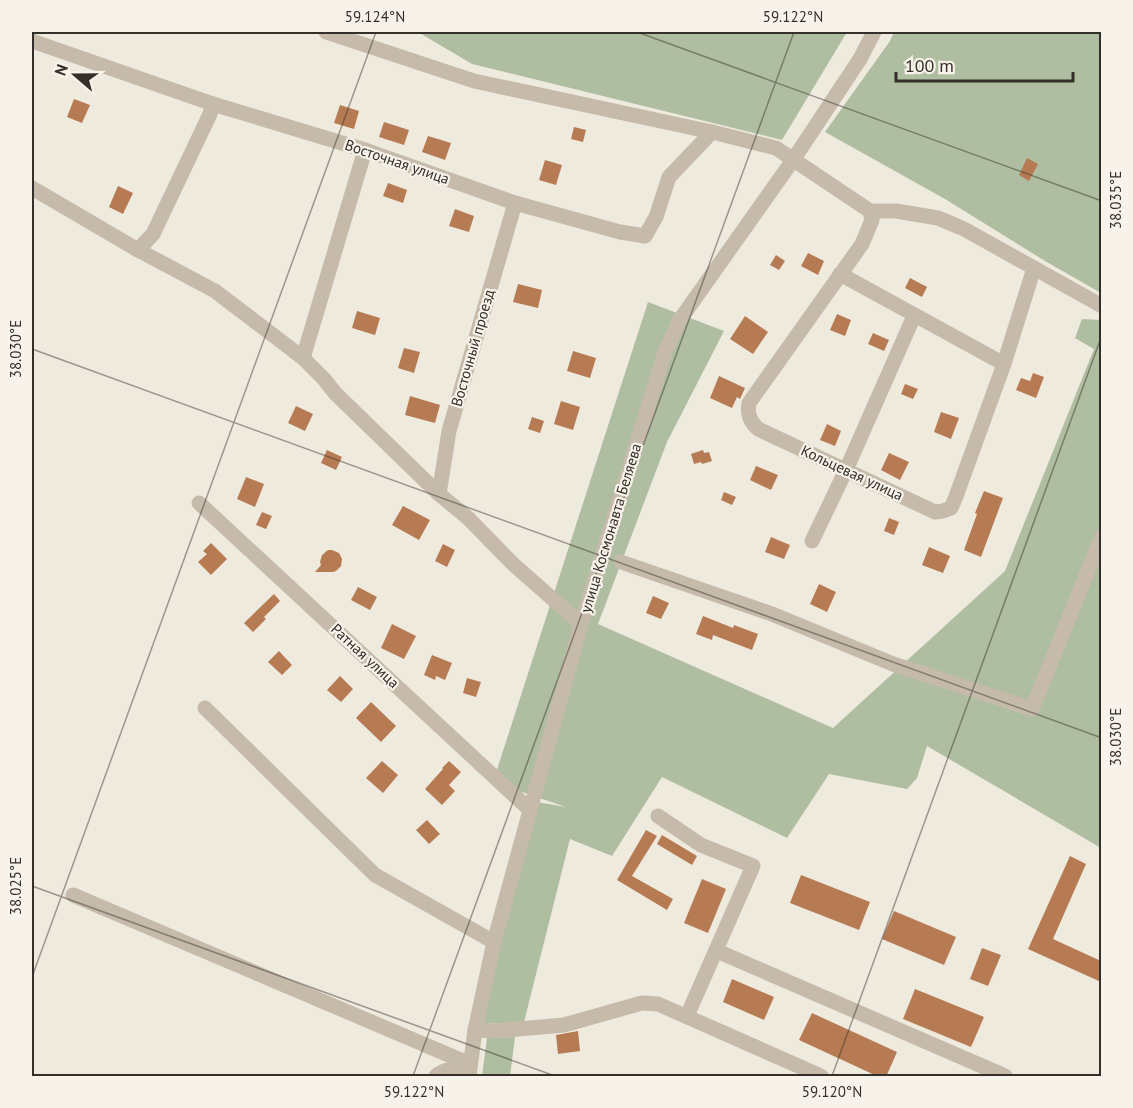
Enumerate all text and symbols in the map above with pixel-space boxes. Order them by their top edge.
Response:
text: 59.124°N [345,7,405,26]
text: 59.122°N [763,7,823,26]
north arrow [45,45,105,105]
scale bar [896,45,1073,83]
text: 100 m [905,54,954,77]
text: N [50,62,72,78]
street label: Восточная улица [342,135,452,188]
text: 38.035°E [1106,171,1125,229]
street label: Восточный проезд [447,287,498,409]
text: 38.030°E [6,320,25,378]
street label: улица Космонавта Беляева [576,441,645,615]
street label: Кольцевая улица [798,441,906,505]
street label: Ратная улица [327,619,403,692]
text: 38.030°E [1106,708,1125,766]
text: 38.025°E [6,857,25,915]
text: 59.122°N [384,1082,444,1101]
text: 59.120°N [802,1082,862,1101]

